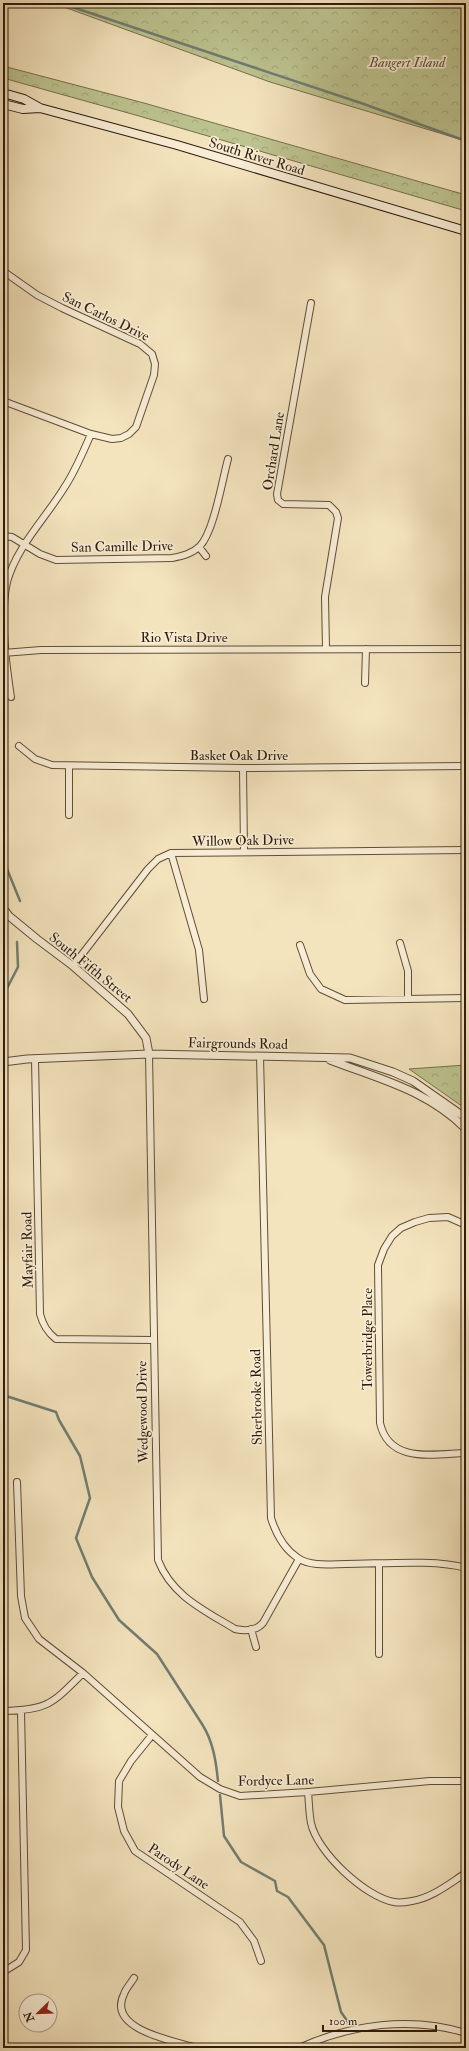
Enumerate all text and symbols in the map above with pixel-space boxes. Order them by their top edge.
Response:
park label: Bangert Island [368,54,446,71]
street label: South River Road [207,134,307,179]
street label: San Carlos Drive [59,288,152,345]
street label: Orchard Lane [259,410,288,492]
street label: San Camille Drive [71,537,173,556]
street label: Rio Vista Drive [140,629,228,646]
street label: Basket Oak Drive [190,747,288,764]
street label: Willow Oak Drive [191,831,294,850]
street label: South Fifth Street [46,929,136,1006]
street label: Fairgrounds Road [188,1034,288,1053]
street label: Mayfair Road [18,1211,38,1288]
street label: Towerbridge Place [359,1288,376,1390]
street label: Sherbrooke Road [247,1349,266,1445]
street label: Wedgewood Drive [133,1361,152,1464]
street label: Fordyce Lane [238,1771,315,1791]
street label: Parody Lane [144,1840,213,1894]
north arrow [18,1993,58,2033]
scale bar [323,2007,436,2033]
text: N [21,2009,38,2025]
text: 100 m [329,2014,358,2029]

